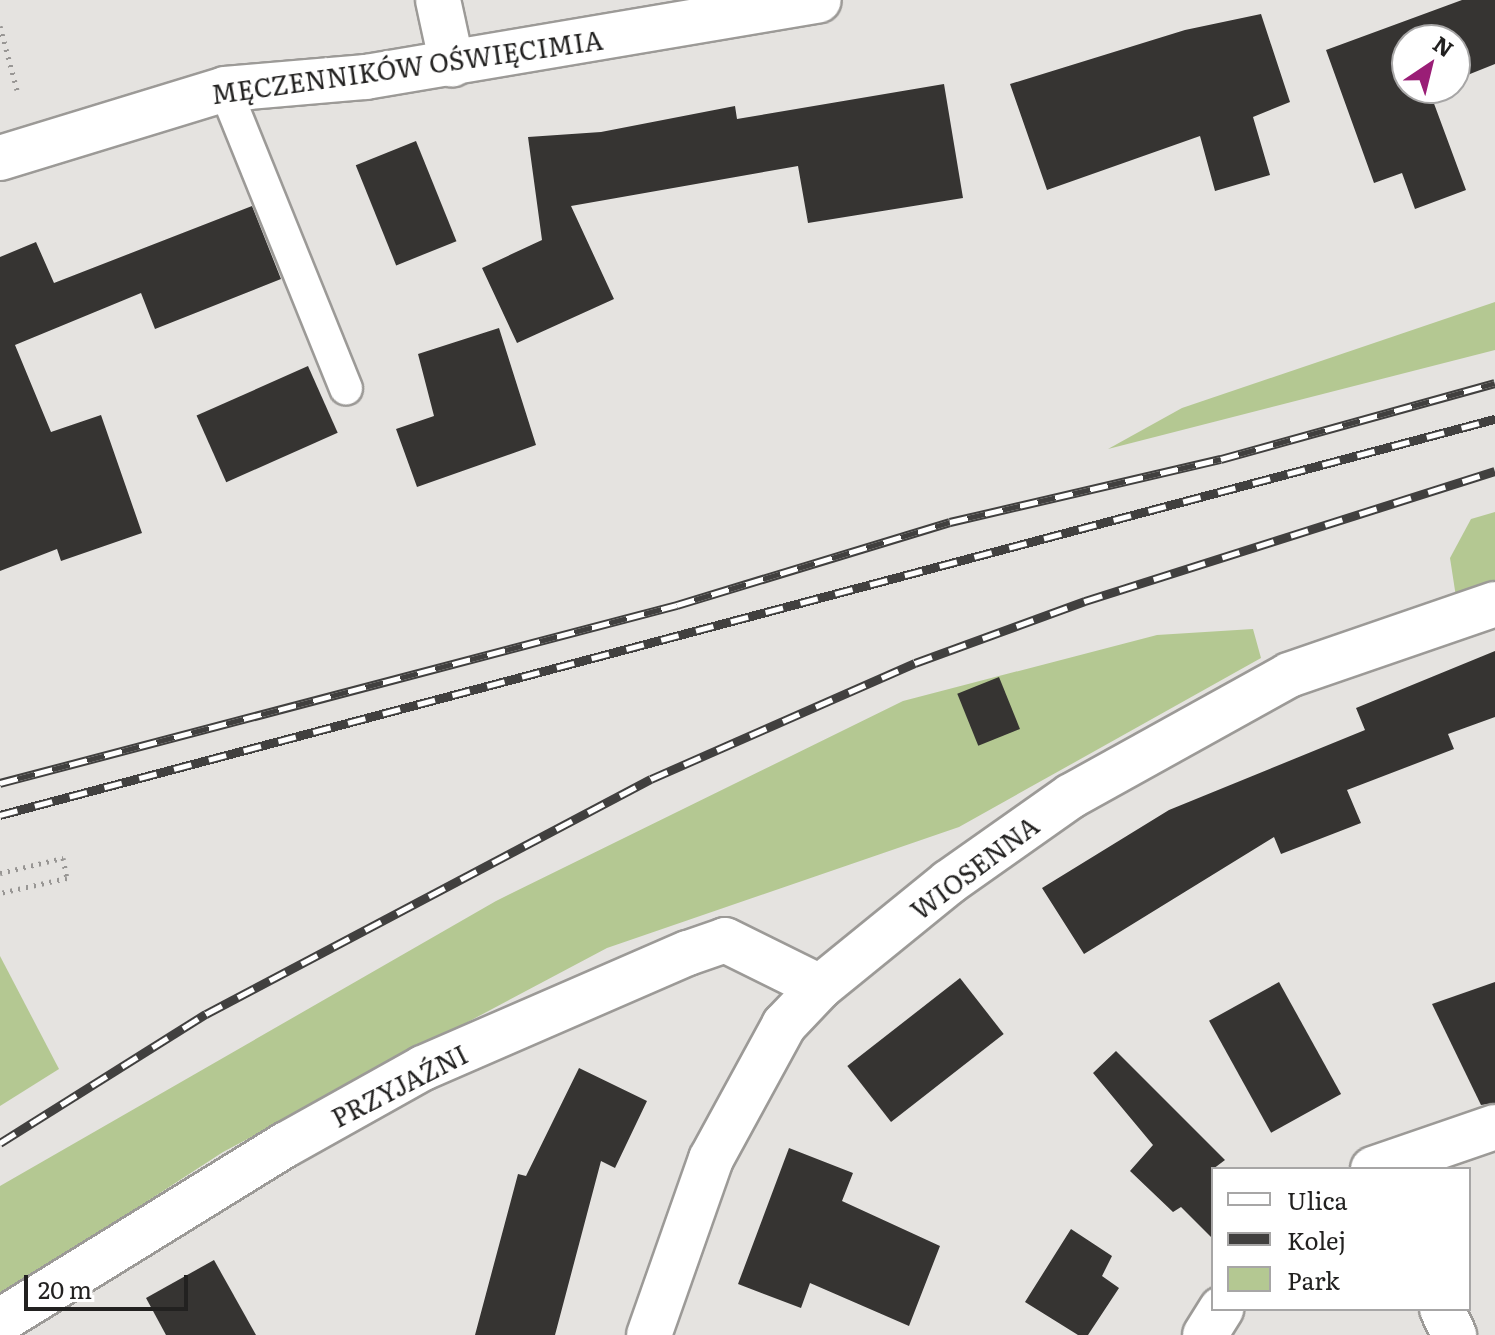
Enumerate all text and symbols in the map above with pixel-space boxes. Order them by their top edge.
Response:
street label: MĘCZENNIKÓW OŚWIĘCIMIA [209,23,605,109]
north arrow [1391,24,1471,104]
text: N [1427,27,1461,64]
street label: WIOSENNA [904,809,1044,925]
street label: PRZYJAŹNI [326,1037,472,1133]
legend [1211,1167,1471,1311]
text: Ulica [1287,1182,1347,1217]
text: Kolej [1287,1222,1346,1257]
scale bar [28,1259,192,1309]
text: Park [1287,1262,1340,1297]
text: 20 m [38,1271,92,1306]

